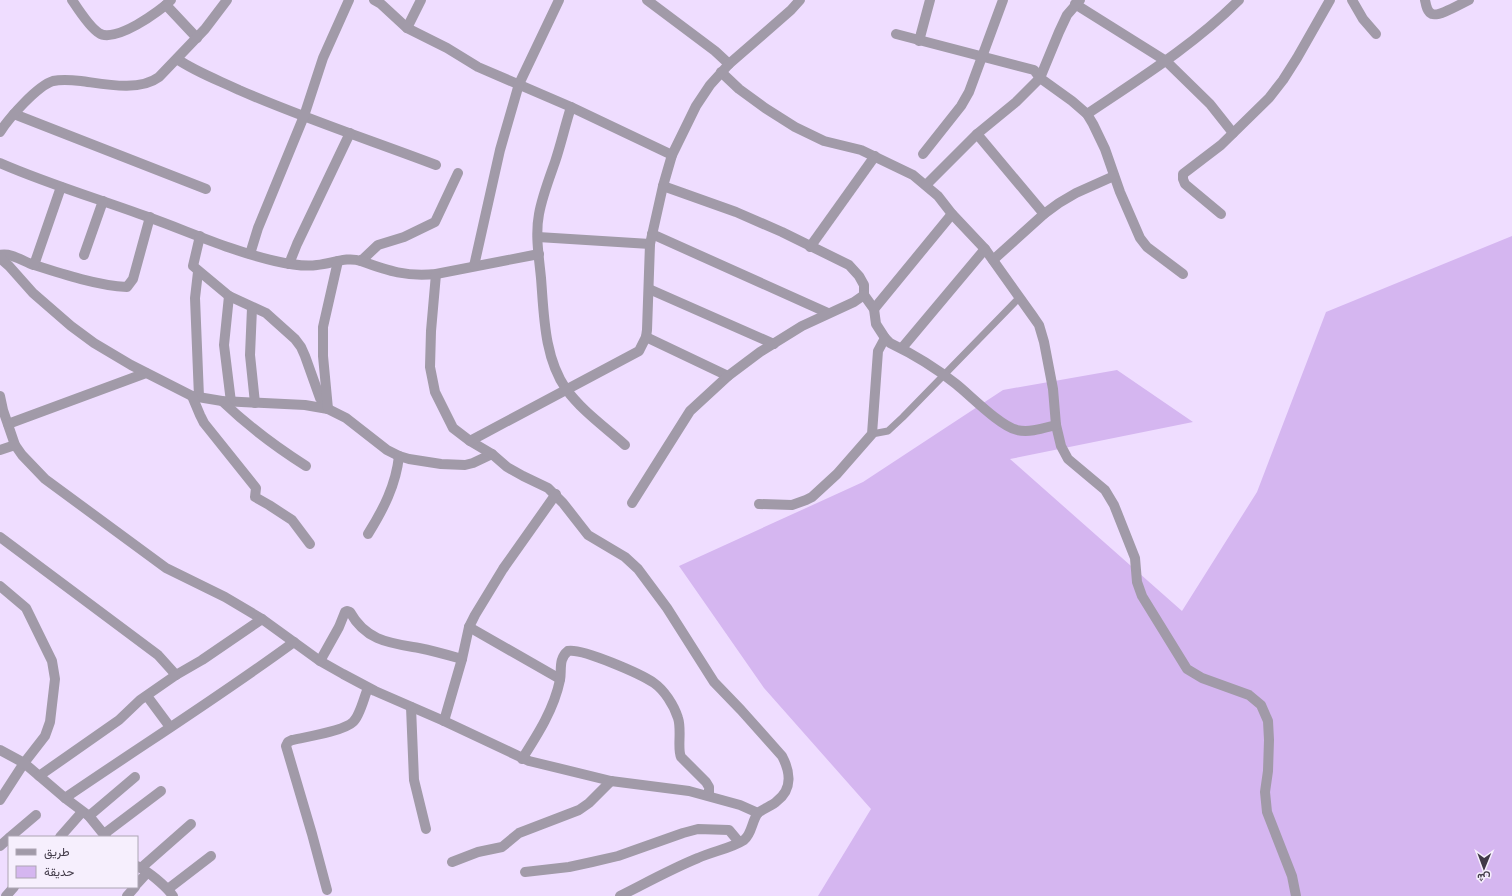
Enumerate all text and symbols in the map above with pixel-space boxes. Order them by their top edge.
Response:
legend [8,836,138,888]
text: طريق [44,844,70,860]
north arrow [1464,848,1504,888]
text: حديقة [44,864,74,880]
text: ش [1477,870,1491,885]

